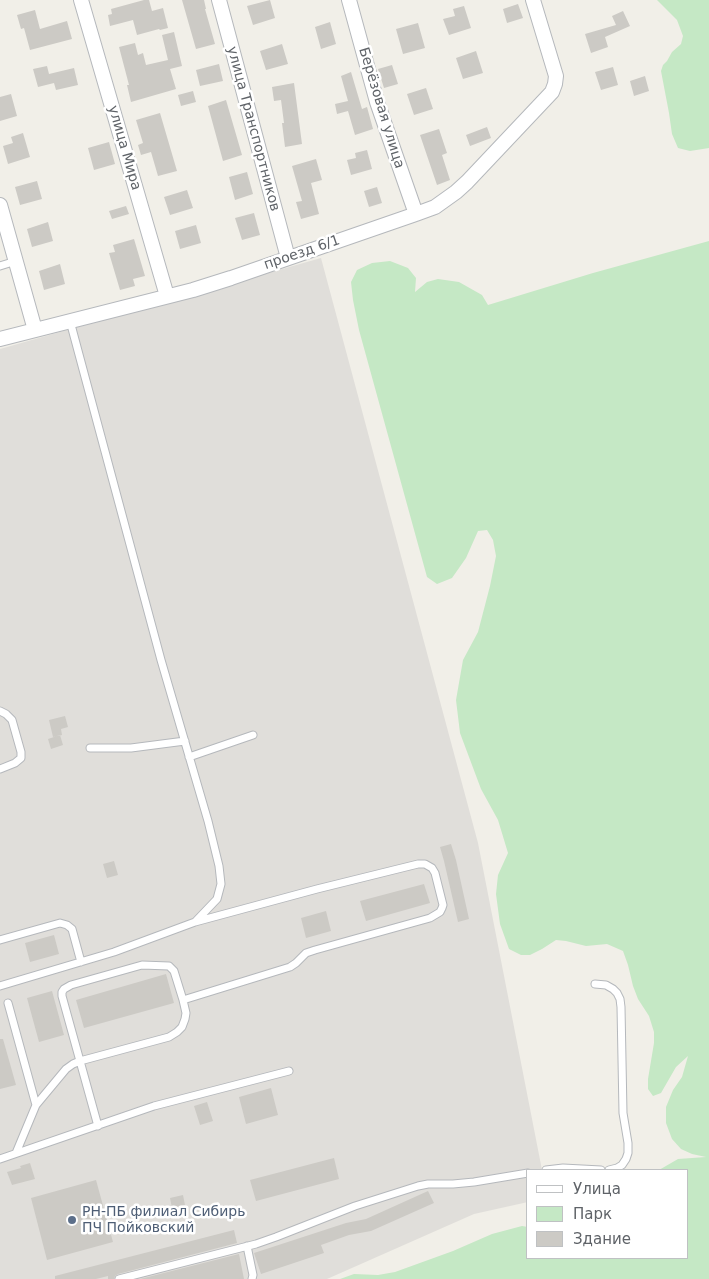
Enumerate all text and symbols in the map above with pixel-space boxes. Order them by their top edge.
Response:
street label: улица Транспортников [223,45,283,213]
street label: Берёзовая улица [355,45,407,171]
street label: улица Мира [104,104,144,192]
street label: проезд 6/1 [262,232,342,274]
legend [526,1169,689,1259]
text: Улица [573,1180,621,1198]
place label: РН-ПБ филиал Сибирь ПЧ Пойковский [82,1204,245,1236]
text: Парк [573,1205,612,1223]
marker: РН-ПБ филиал Сибирь ПЧ Пойковский [66,1214,78,1226]
text: Здание [573,1230,631,1248]

